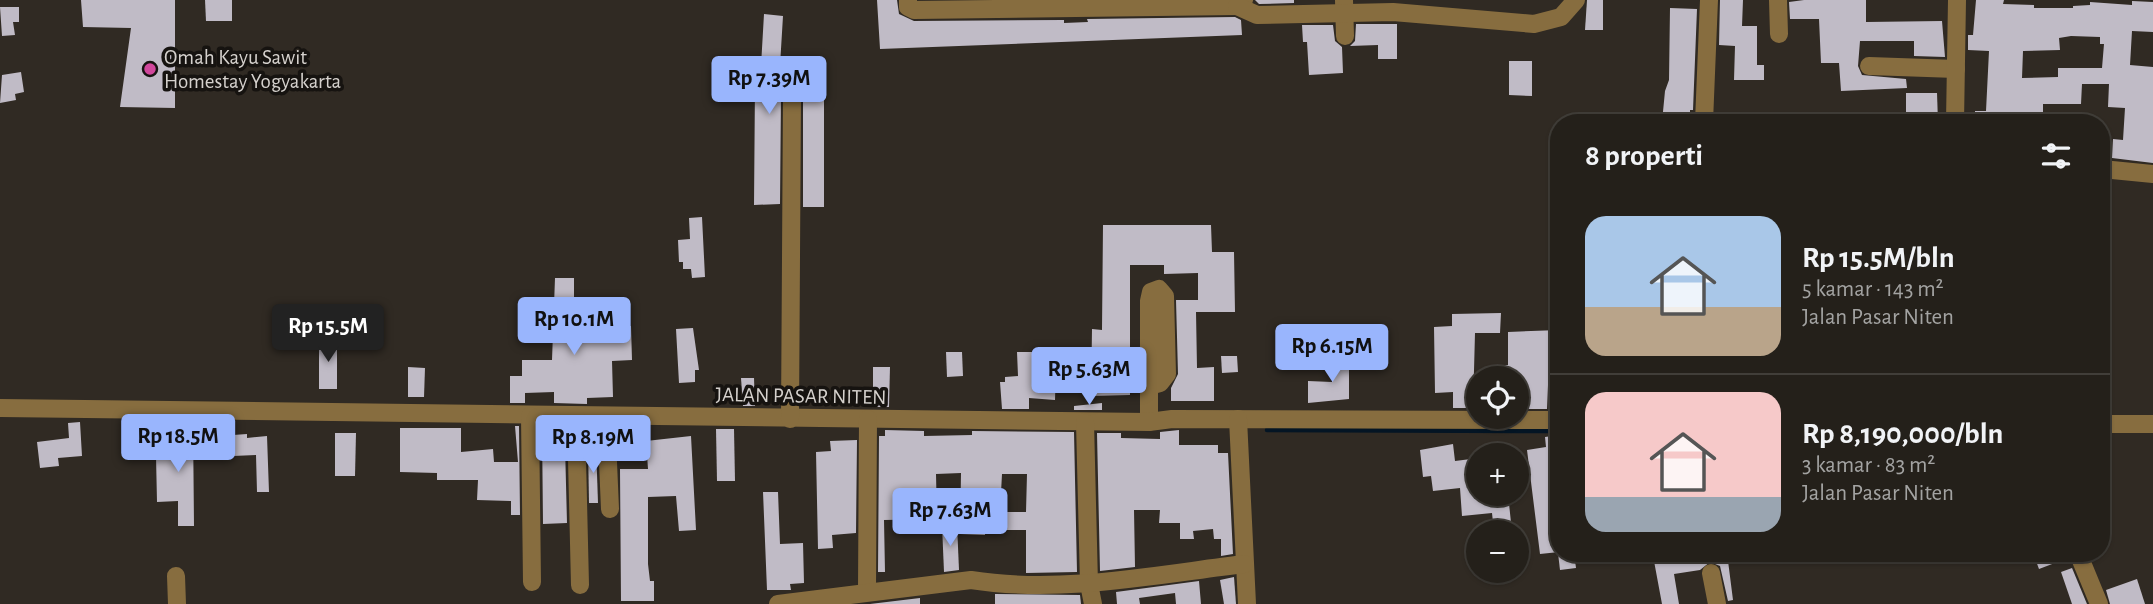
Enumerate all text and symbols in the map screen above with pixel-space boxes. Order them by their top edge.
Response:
place label: Omah Kayu Sawit Homestay Yogyakarta [164,47,342,92]
pin: Rp 7.39M [697,57,841,116]
marker: Omah Kayu Sawit Homestay Yogyakarta [142,61,158,77]
text: Rp 7.39M [727,67,811,90]
icon: filters [2037,137,2075,175]
text: 8 properti [1585,141,1703,171]
text: Rp 15.5M/bln [1802,243,1955,273]
icon: home [1641,244,1725,328]
text: 5 kamar · 143 m² [1802,278,1944,301]
pin: Rp 10.1M [502,298,646,357]
pin: Rp 15.5M [256,304,400,364]
text: Jalan Pasar Niten [1802,306,1954,329]
text: Rp 10.1M [534,308,614,331]
text: Rp 15.5M [288,315,368,338]
pin: Rp 6.15M [1260,324,1404,384]
text: Rp 6.15M [1291,335,1373,358]
pin: Rp 5.63M [1017,348,1161,407]
text: Rp 5.63M [1047,358,1131,381]
map controls [1466,366,1529,583]
button: locate [1466,366,1529,429]
street label: JALAN PASAR NITEN [715,384,887,408]
pin: Rp 18.5M [106,414,250,474]
pin: Rp 8.19M [521,416,665,475]
text: Rp 8,190,000/bln [1802,419,2003,449]
icon: home [1641,420,1725,504]
text: Rp 18.5M [137,425,219,448]
text: Rp 8.19M [552,426,634,449]
button: + [1466,443,1529,506]
text: 3 kamar · 83 m² [1802,454,1935,477]
text: Jalan Pasar Niten [1802,482,1954,505]
pin: Rp 7.63M [878,489,1022,548]
text: Rp 7.63M [908,499,992,522]
button: − [1466,520,1529,583]

